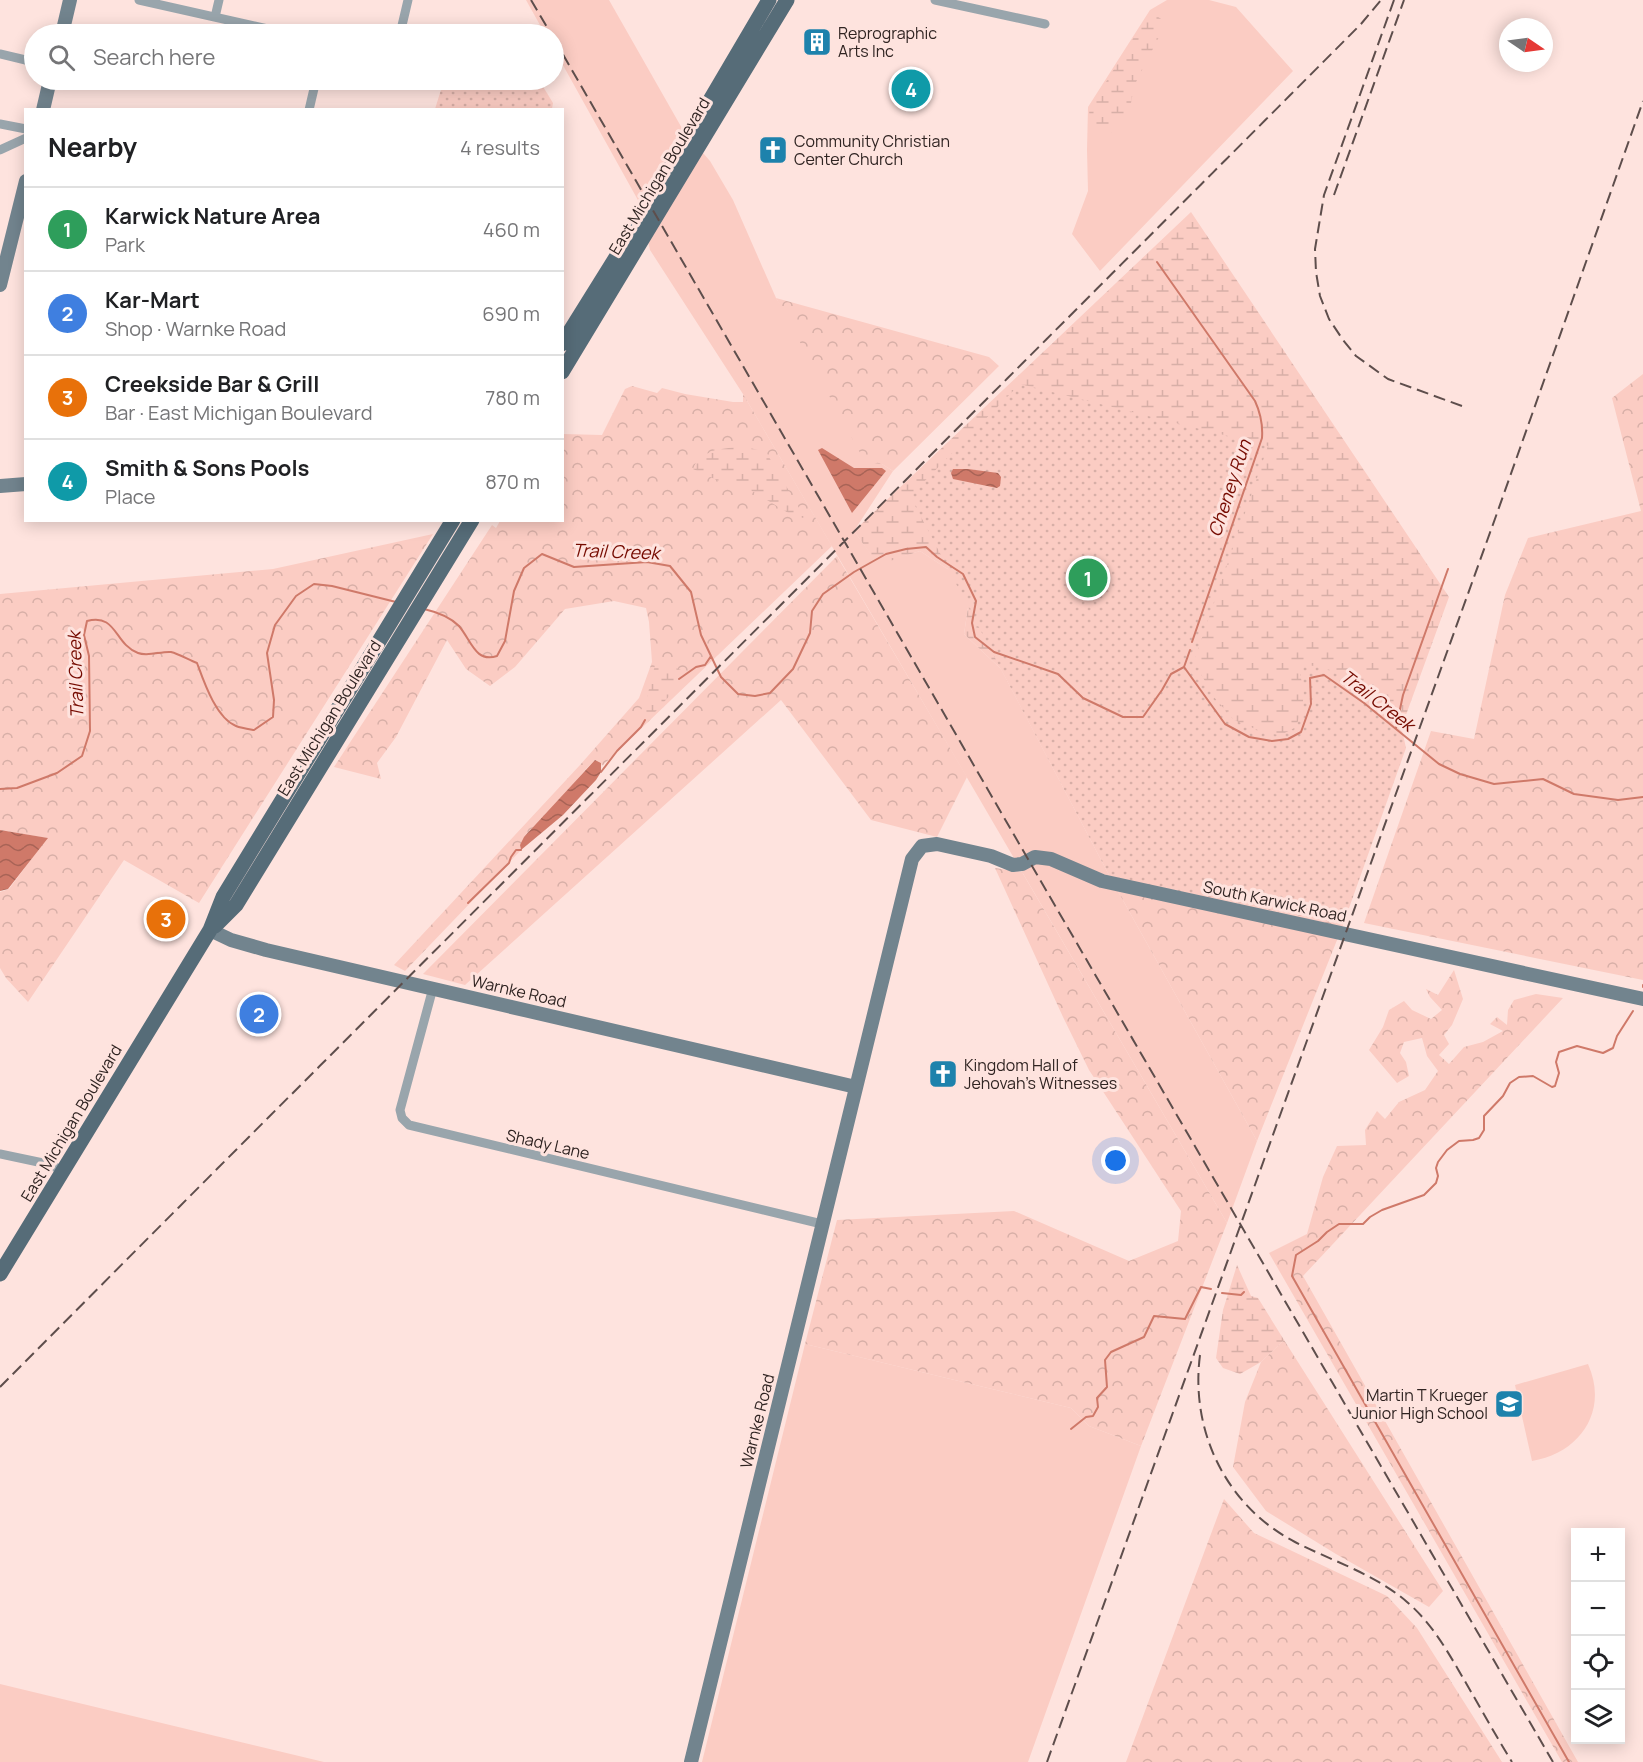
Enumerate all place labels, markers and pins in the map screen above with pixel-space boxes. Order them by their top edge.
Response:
place label: Reprographic Arts Inc [838,22,937,62]
building icon: Reprographic Arts Inc [801,26,833,58]
pin: 4 [892,66,930,112]
place label: Community Christian Center Church [794,130,950,170]
church icon: Community Christian Center Church [757,134,789,166]
pin: 1 [1068,556,1108,600]
pin: 3 [146,896,186,942]
pin: 2 [240,992,278,1036]
place label: Kingdom Hall of Jehovah's Witnesses [964,1054,1117,1094]
church icon: Kingdom Hall of Jehovah's Witnesses [927,1058,959,1090]
place label: Martin T Krueger Junior High School [1352,1384,1488,1424]
school or university icon: Martin T Krueger Junior High School [1493,1388,1525,1420]

